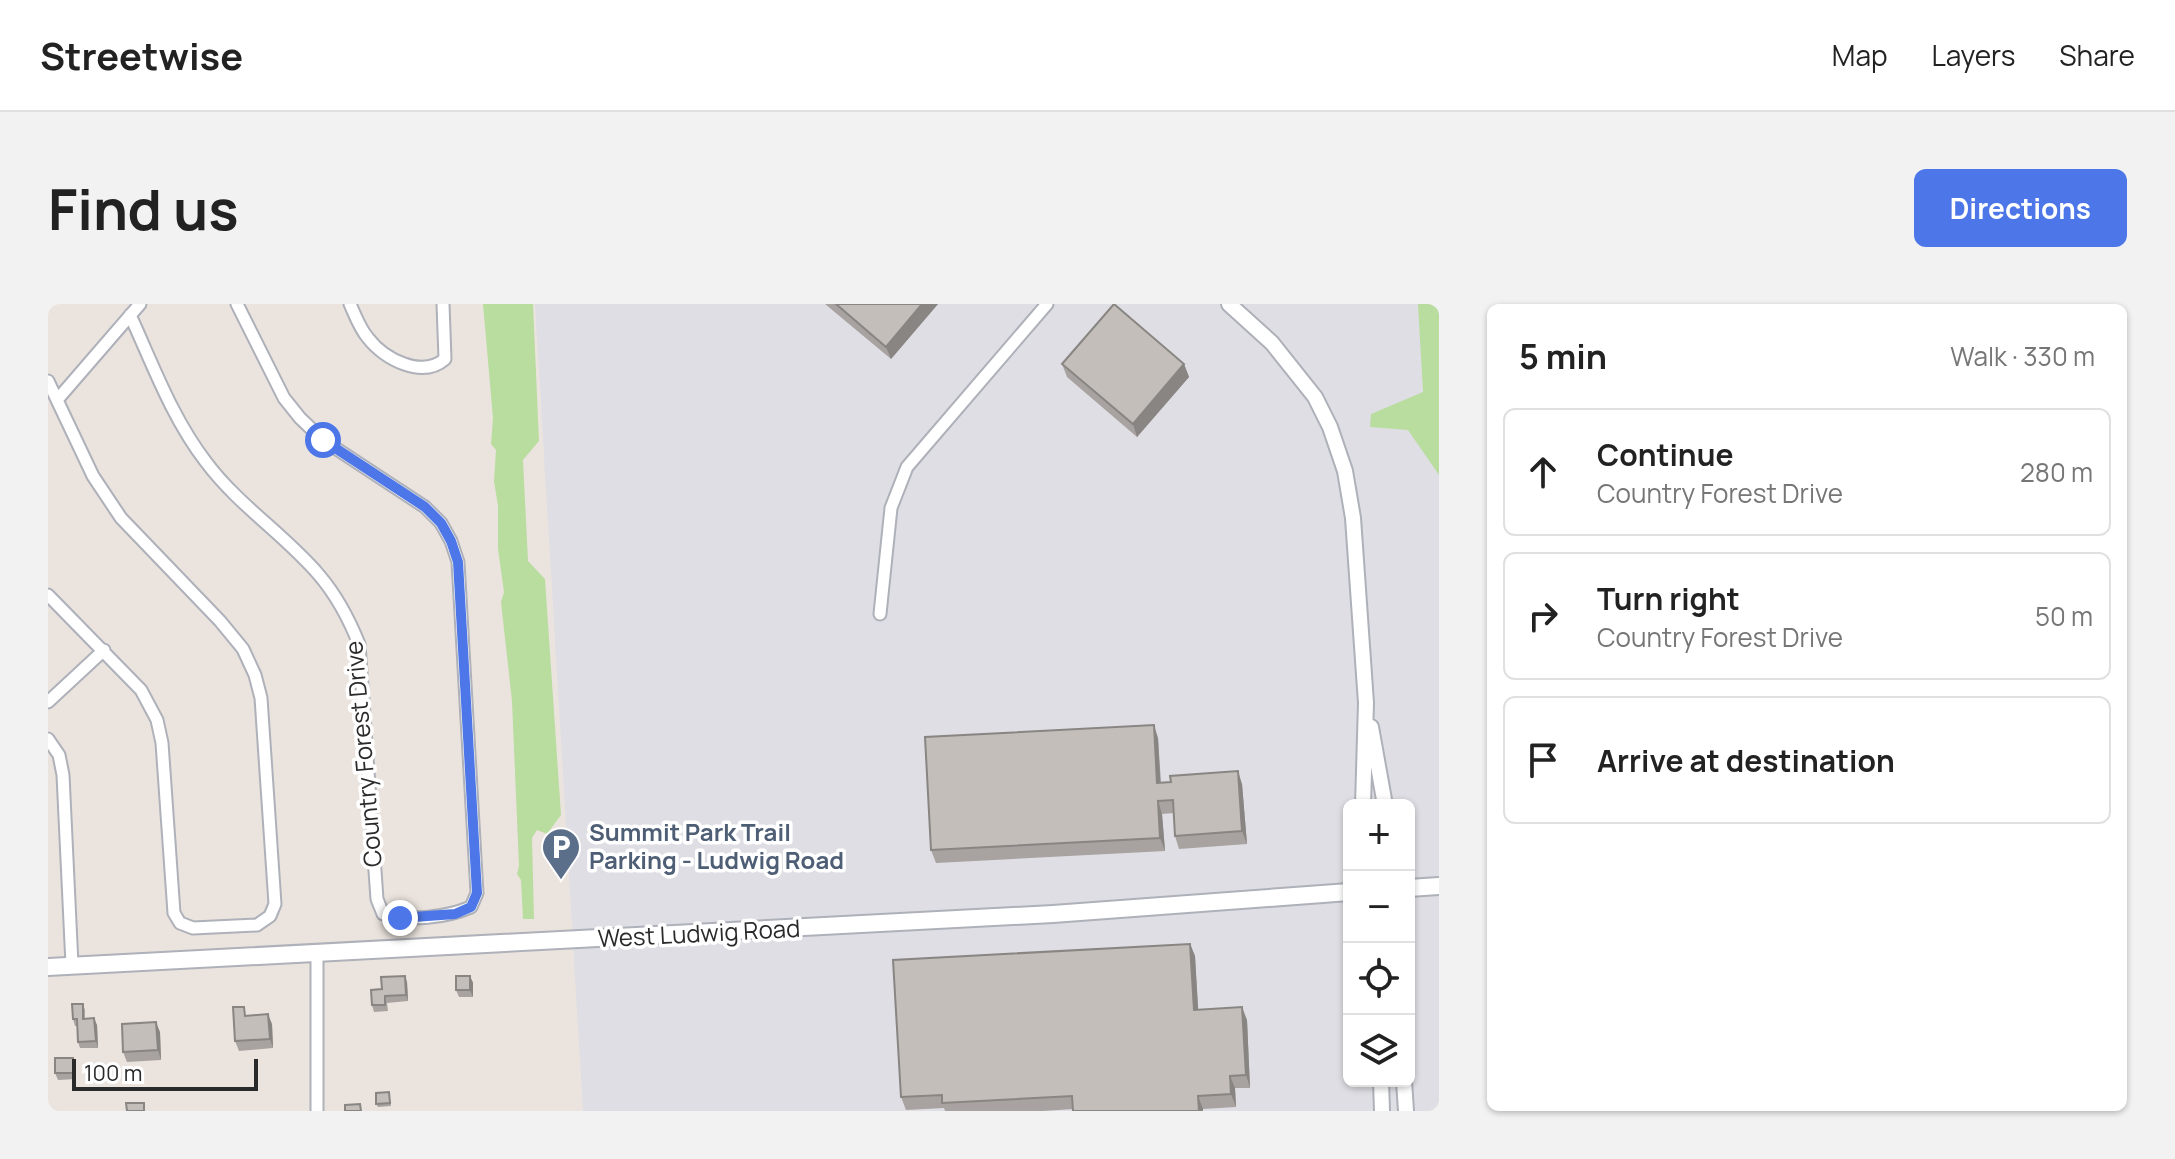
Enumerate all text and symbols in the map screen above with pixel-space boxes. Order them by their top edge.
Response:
text: Streetwise [40,29,243,81]
text: Map [1832,36,1888,74]
text: Layers [1932,36,2015,74]
text: Share [2059,36,2135,74]
button: Directions [1914,169,2127,247]
text: Find us [48,170,239,247]
text: 5 min [1519,333,1607,379]
text: Walk · 330 m [1950,338,2095,374]
route start [305,422,341,458]
text: Continue [1597,434,1733,475]
icon: ahead [1521,450,1565,494]
text: 280 m [2020,454,2093,490]
text: Country Forest Drive [1597,475,1843,511]
text: Turn right [1597,578,1740,619]
icon: right [1521,594,1565,638]
text: 50 m [2035,598,2093,634]
text: Country Forest Drive [1597,619,1843,655]
street label: Country Forest Drive [336,640,389,869]
icon: arrive [1521,738,1565,782]
text: Arrive at destination [1597,740,1895,781]
map controls [1343,799,1415,1087]
button: + [1343,799,1415,871]
place label: Summit Park Trail Parking - Ludwig Road [589,815,844,876]
parking icon: Summit Park Trail Parking - Ludwig Road [540,826,582,881]
button: − [1343,871,1415,943]
route end [382,900,418,936]
street label: West Ludwig Road [597,911,801,954]
button: locate [1343,943,1415,1015]
button: layers [1343,1015,1415,1087]
scale bar [72,1055,258,1091]
text: 100 m [84,1058,142,1088]

